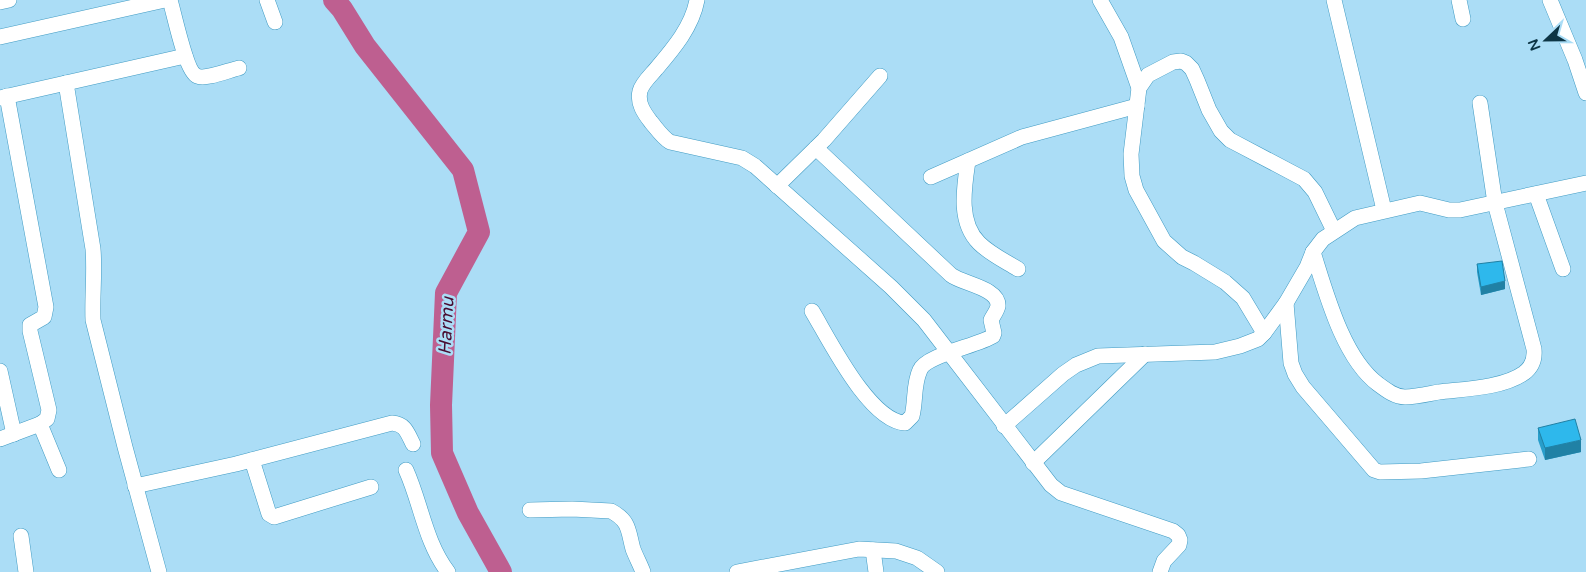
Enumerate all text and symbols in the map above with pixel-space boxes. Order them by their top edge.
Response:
north arrow [1521,15,1571,65]
text: N [1524,36,1544,53]
water label: Harmu [433,295,459,356]

